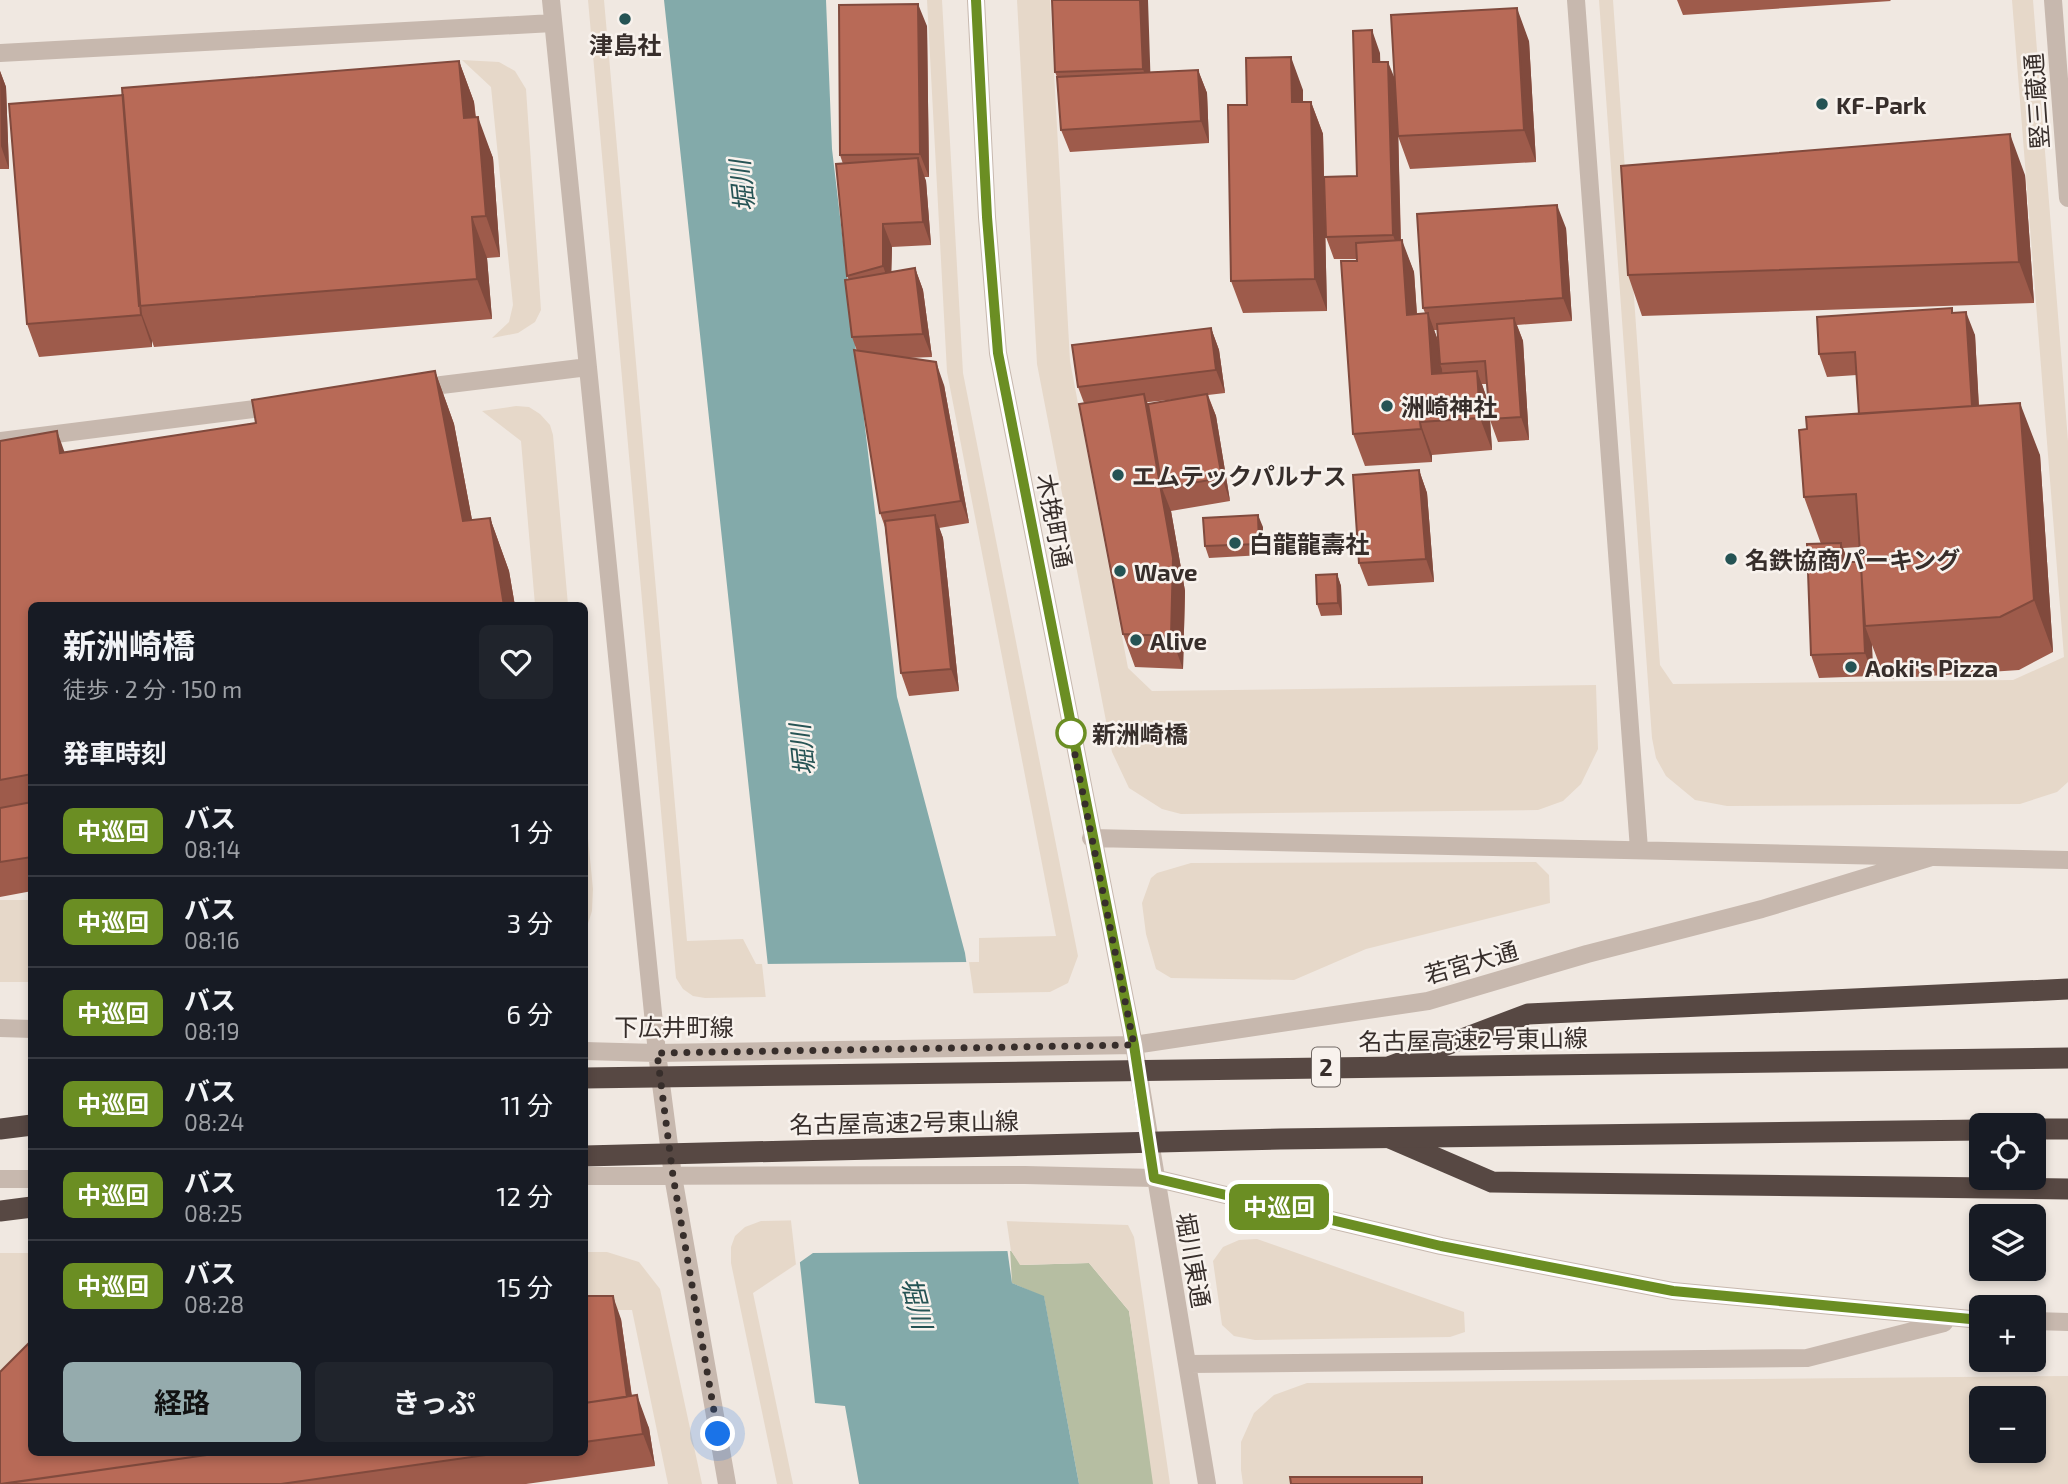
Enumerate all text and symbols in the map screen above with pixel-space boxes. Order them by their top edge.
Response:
marker: 津島社 [617,11,633,27]
place label: 津島社 [589,30,661,59]
street label: 竪三蔵通 [2018,52,2054,150]
place label: KF-Park [1836,90,1927,119]
marker: KF-Park [1814,96,1830,112]
water label: 堀川 [723,156,759,213]
place label: 洲崎神社 [1401,392,1497,421]
marker: 洲崎神社 [1379,398,1395,414]
place label: エムテックパルナス [1132,461,1347,490]
marker: エムテックパルナス [1110,467,1126,483]
street label: 木挽町通 [1032,471,1078,571]
place label: 白龍龍壽社 [1249,529,1369,558]
marker: 白龍龍壽社 [1227,535,1243,551]
place label: 名鉄協商パーキング [1745,545,1960,574]
marker: 名鉄協商パーキング [1723,551,1739,567]
place label: Wave [1134,557,1198,586]
marker: Wave [1112,563,1128,579]
text: 新洲崎橋 [63,625,195,665]
button: heart [479,625,553,699]
place label: Alive [1150,626,1207,655]
marker: Alive [1128,632,1144,648]
place label: Aoki's Pizza [1865,653,1998,682]
marker: Aoki's Pizza [1843,659,1859,675]
text: 徒歩 · 2 分 · 150 m [63,675,242,703]
marker: 新洲崎橋 [1056,718,1086,748]
place label: 新洲崎橋 [1092,719,1188,748]
water label: 堀川 [783,720,819,777]
text: 発車時刻 [63,737,167,768]
text: バス [184,802,236,833]
text: 中巡回 [77,816,149,845]
text: 1 分 [511,816,553,847]
text: 08:14 [184,835,241,863]
text: バス [184,893,236,924]
text: 中巡回 [77,907,149,936]
text: 3 分 [507,907,553,938]
text: 08:16 [184,926,240,954]
street label: 若宮大通 [1421,935,1521,989]
text: バス [184,984,236,1015]
text: 中巡回 [77,998,149,1027]
text: 6 分 [506,998,553,1029]
street label: 下広井町線 [614,1012,734,1041]
text: 08:19 [184,1017,240,1045]
street label: 名古屋高速2号東山線 [1358,1022,1588,1056]
road number: 2 [1312,1048,1340,1086]
text: バス [184,1075,236,1106]
text: 中巡回 [77,1089,149,1118]
text: 11 分 [501,1089,553,1120]
street label: 名古屋高速2号東山線 [789,1105,1019,1139]
text: 08:24 [184,1108,244,1136]
map controls [1969,1113,2046,1463]
button: locate [1969,1113,2046,1190]
text: バス [184,1166,236,1197]
text: 中巡回 [77,1180,149,1209]
text: 12 分 [496,1180,553,1211]
line badge: 中巡回 [1239,1184,1319,1230]
text: 中巡回 [1243,1192,1315,1221]
text: 08:25 [184,1199,243,1227]
button: layers [1969,1204,2046,1281]
street label: 堀川東通 [1171,1210,1217,1310]
text: バス [184,1257,236,1288]
text: 中巡回 [77,1271,149,1300]
text: 15 分 [497,1271,553,1302]
water label: 堀川 [897,1274,940,1335]
text: 08:28 [184,1290,244,1318]
button: + [1969,1295,2046,1372]
button: 経路 [63,1362,301,1442]
button: きっぷ [315,1362,553,1442]
button: − [1969,1386,2046,1463]
your location [700,1416,735,1451]

